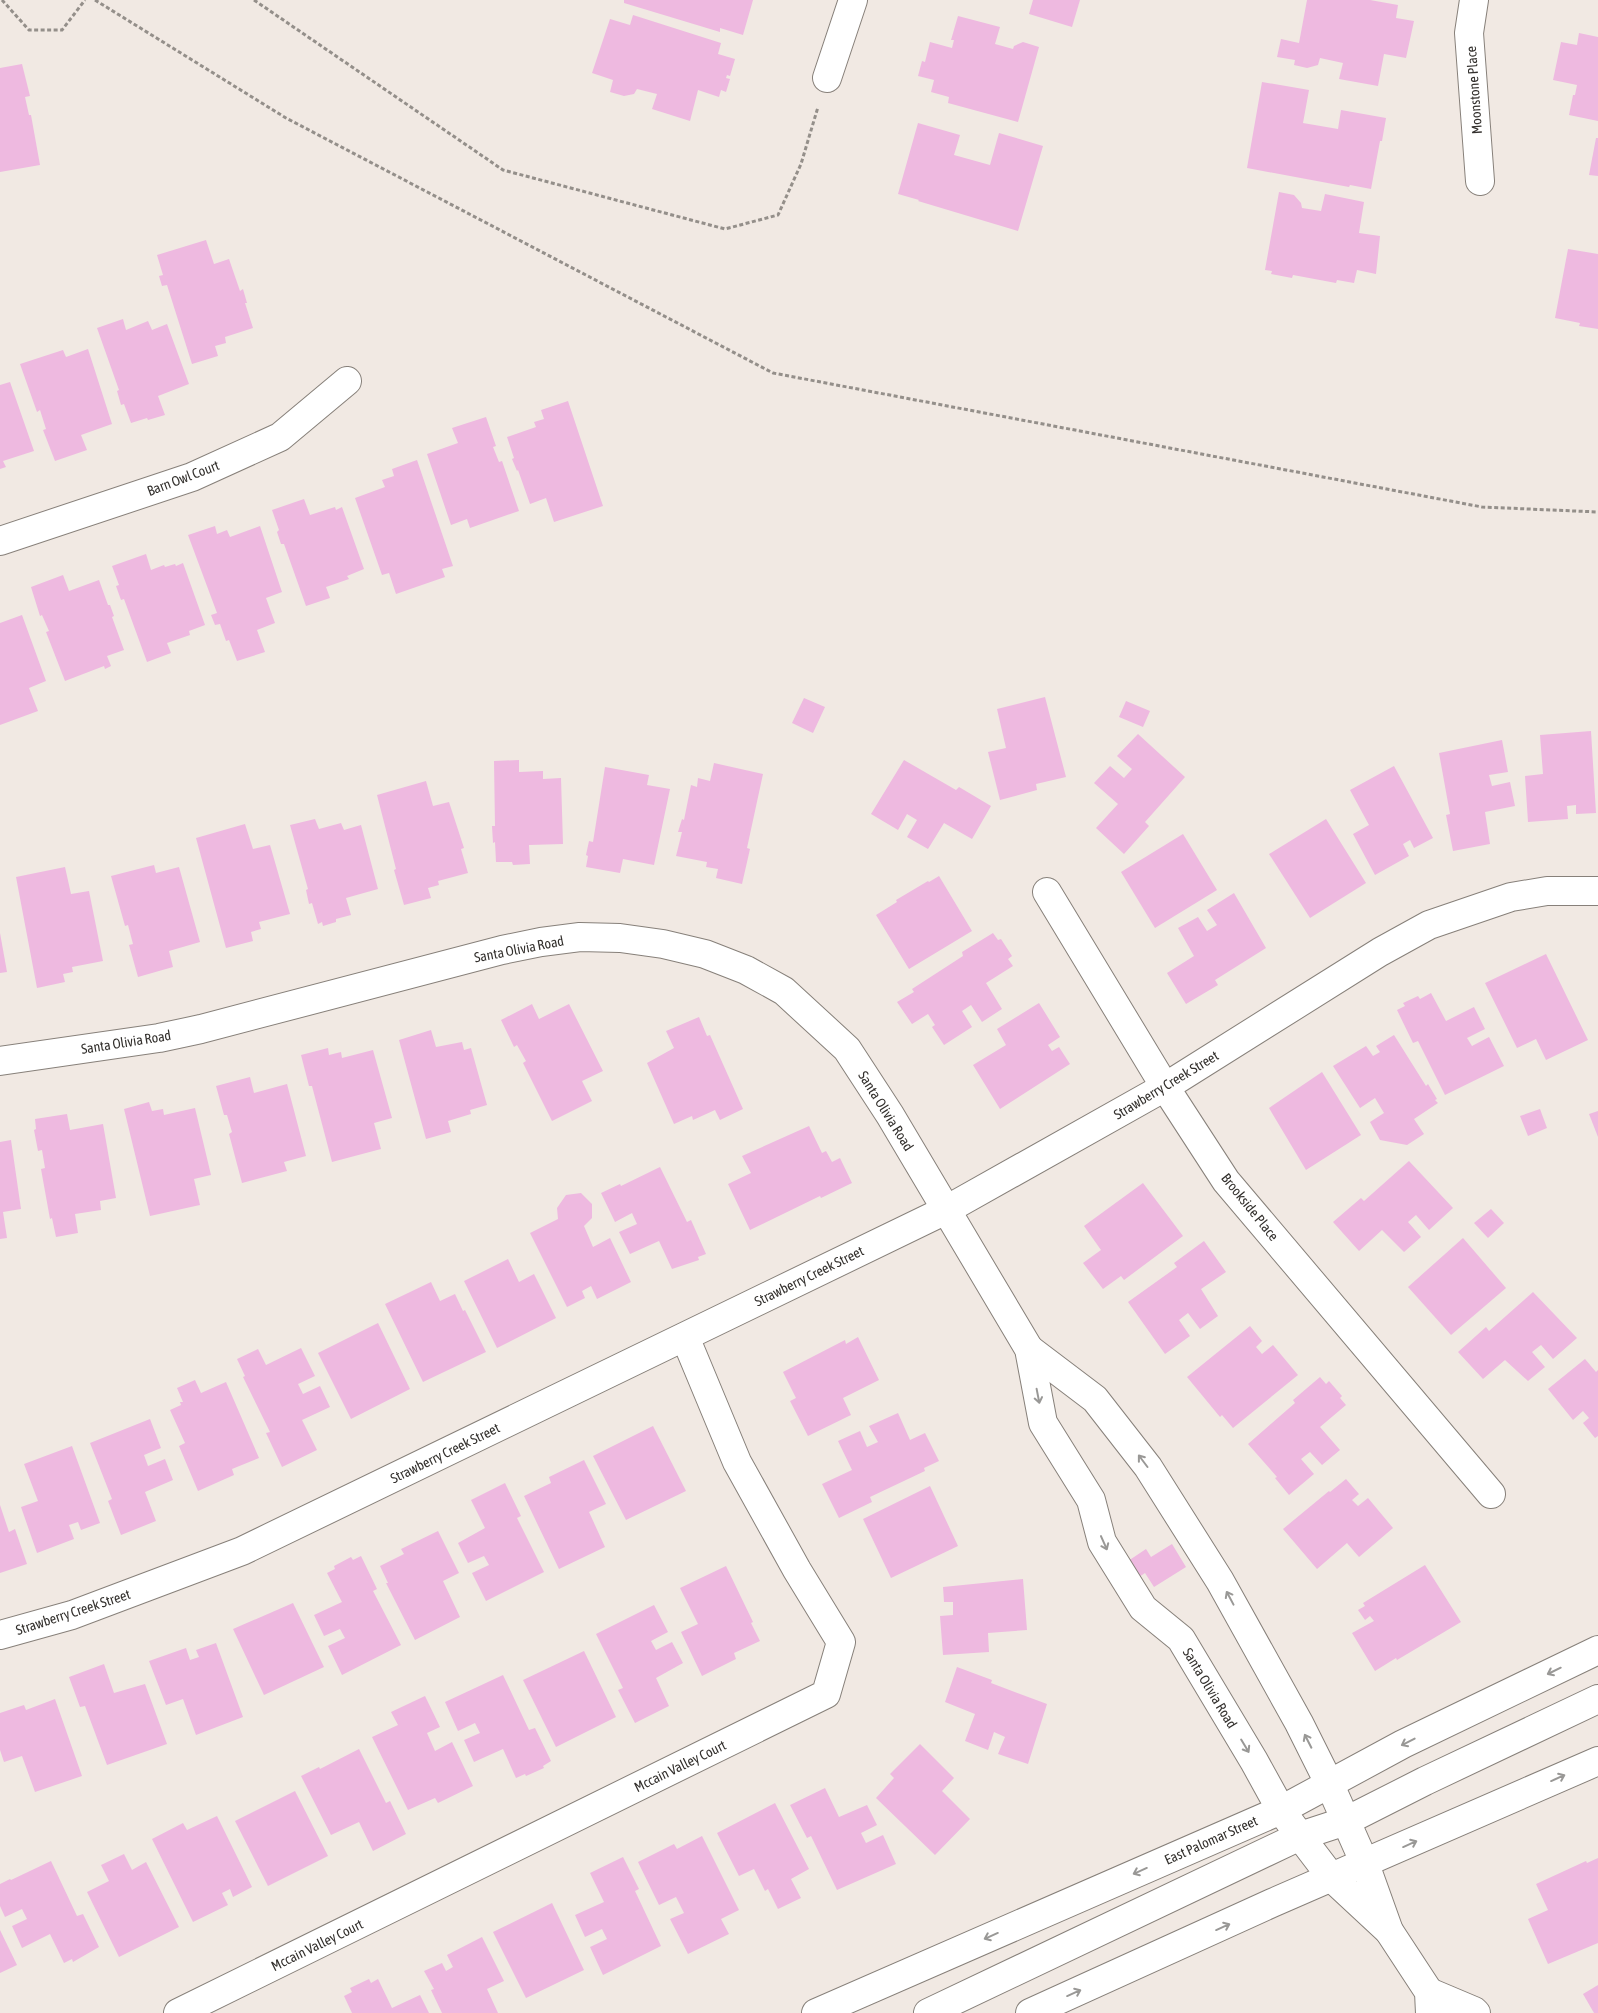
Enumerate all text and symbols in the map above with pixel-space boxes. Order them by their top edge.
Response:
street label: Moonstone Place [1463,45,1485,135]
street label: Barn Owl Court [145,457,221,499]
street label: Santa Olivia Road [473,932,565,966]
street label: Santa Olivia Road [80,1027,172,1057]
street label: Strawberry Creek Street [1111,1047,1221,1123]
street label: Santa Olivia Road [855,1068,917,1154]
street label: Brookside Place [1218,1170,1282,1244]
street label: Strawberry Creek Street [752,1243,866,1309]
one-way arrow [1034,1388,1043,1404]
street label: Strawberry Creek Street [388,1420,502,1486]
one-way arrow [1138,1455,1149,1468]
one-way arrow [1100,1535,1109,1550]
street label: Strawberry Creek Street [14,1586,132,1638]
one-way arrow [1225,1591,1235,1606]
street label: Santa Olivia Road [1180,1645,1240,1731]
one-way arrow [1547,1667,1562,1676]
one-way arrow [1303,1734,1312,1749]
street label: Mccain Valley Court [632,1737,728,1795]
one-way arrow [1241,1738,1251,1752]
one-way arrow [1401,1738,1416,1747]
one-way arrow [1550,1773,1565,1783]
street label: East Palomar Street [1162,1812,1260,1868]
one-way arrow [1402,1838,1417,1848]
one-way arrow [1133,1867,1148,1876]
street label: Mccain Valley Court [269,1916,365,1974]
one-way arrow [1215,1921,1230,1931]
one-way arrow [984,1932,999,1942]
one-way arrow [1066,1988,1081,1998]

